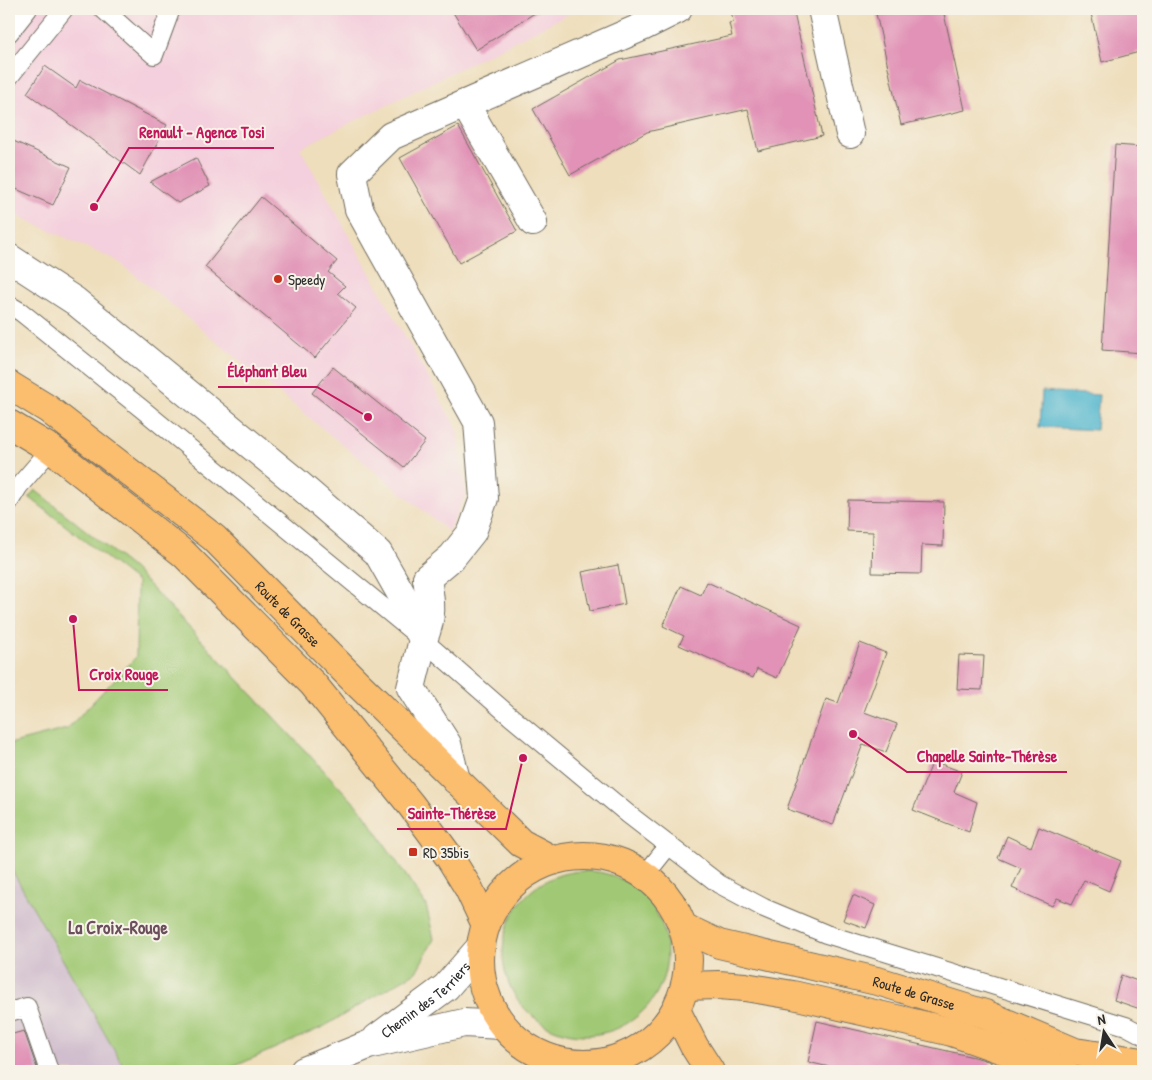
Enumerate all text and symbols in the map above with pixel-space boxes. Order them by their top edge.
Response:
callout: Renault - Agence Tosi [129,117,274,148]
text: Renault - Agence Tosi [139,121,265,144]
place label: Speedy [288,269,325,290]
marker: Speedy [272,273,284,285]
callout: Éléphant Bleu [218,356,317,387]
text: Éléphant Bleu [227,360,307,383]
street label: Route de Grasse [251,576,326,651]
callout: Croix Rouge [79,659,168,690]
text: Croix Rouge [89,663,159,686]
callout: Chapelle Sainte-Thérèse [907,741,1067,772]
text: Chapelle Sainte-Thérèse [917,745,1058,768]
callout: Sainte-Thérèse [397,798,506,829]
text: Sainte-Thérèse [408,802,497,824]
place label: RD 35bis [423,842,469,863]
marker: RD 35bis [407,846,419,858]
district label: La Croix-Rouge [68,915,168,941]
street label: Chemin des Terriers [376,956,475,1043]
street label: Route de Grasse [871,970,958,1015]
north arrow [1080,1008,1130,1058]
text: N [1096,1009,1107,1029]

